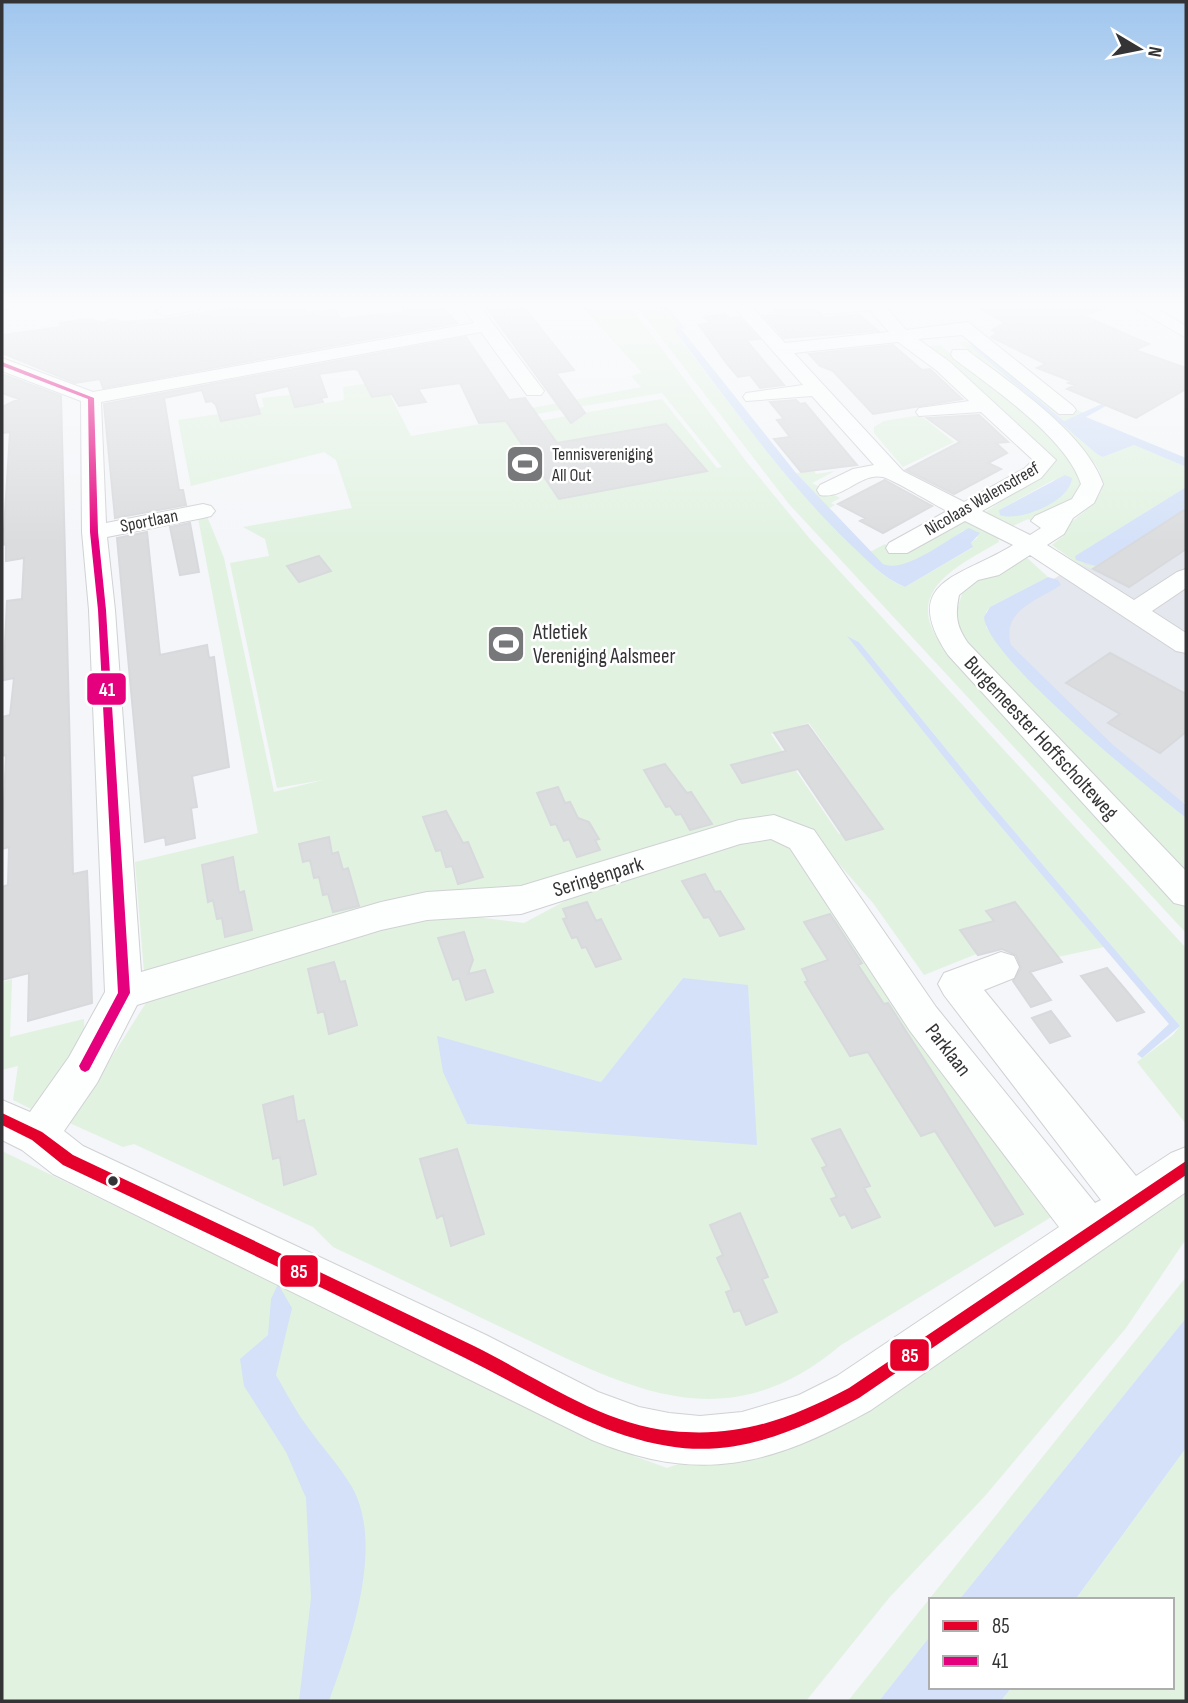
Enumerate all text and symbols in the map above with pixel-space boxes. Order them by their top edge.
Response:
north arrow [1104,14,1174,84]
text: N [1142,45,1166,59]
sports icon: Tennisvereniging All Out [504,443,546,485]
place label: Tennisvereniging All Out [551,444,653,486]
street label: Nicolaas Walensdreef [921,457,1044,540]
street label: Sportlaan [118,505,180,537]
place label: Atletiek Vereniging Aalsmeer [532,620,676,669]
sports icon: Atletiek Vereniging Aalsmeer [485,623,527,665]
street label: Burgemeester Hoffscholteweg [959,651,1123,825]
line badge: 41 [86,672,127,706]
text: 41 [99,679,116,702]
street label: Seringenpark [550,851,646,903]
street label: Parklaan [920,1019,976,1081]
unlabelled marker [106,1174,120,1188]
line badge: 85 [279,1254,319,1288]
text: 85 [290,1261,308,1284]
line badge: 85 [889,1338,930,1372]
text: 85 [901,1345,919,1368]
legend [929,1598,1174,1689]
text: 85 [992,1614,1010,1639]
text: 41 [992,1649,1009,1674]

